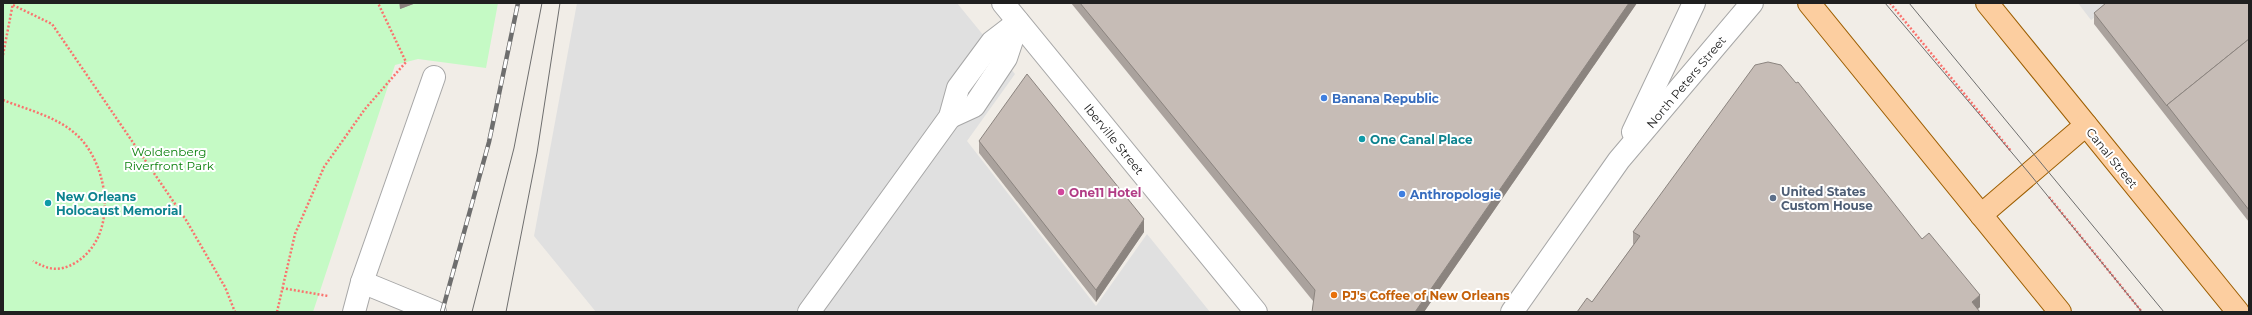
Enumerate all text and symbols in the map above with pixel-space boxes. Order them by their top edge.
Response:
street label: North Peters Street [1643,33,1729,131]
place label: Banana Republic [1332,91,1439,106]
marker: Banana Republic [1319,93,1329,103]
street label: Iberville Street [1081,101,1147,178]
street label: Canal Street [2083,125,2141,191]
place label: One Canal Place [1370,132,1473,147]
marker: One Canal Place [1357,134,1367,144]
park label: Woldenberg Riverfront Park [124,144,215,173]
place label: United States Custom House [1781,184,1873,213]
place label: One11 Hotel [1069,185,1141,200]
marker: One11 Hotel [1056,187,1066,197]
place label: Anthropologie [1409,187,1502,202]
place label: New Orleans Holocaust Memorial [56,189,182,218]
marker: Anthropologie [1397,189,1407,199]
marker: United States Custom House [1768,193,1778,203]
marker: New Orleans Holocaust Memorial [43,198,53,208]
place label: PJ's Coffee of New Orleans [1342,288,1510,303]
marker: PJ's Coffee of New Orleans [1329,290,1339,300]

